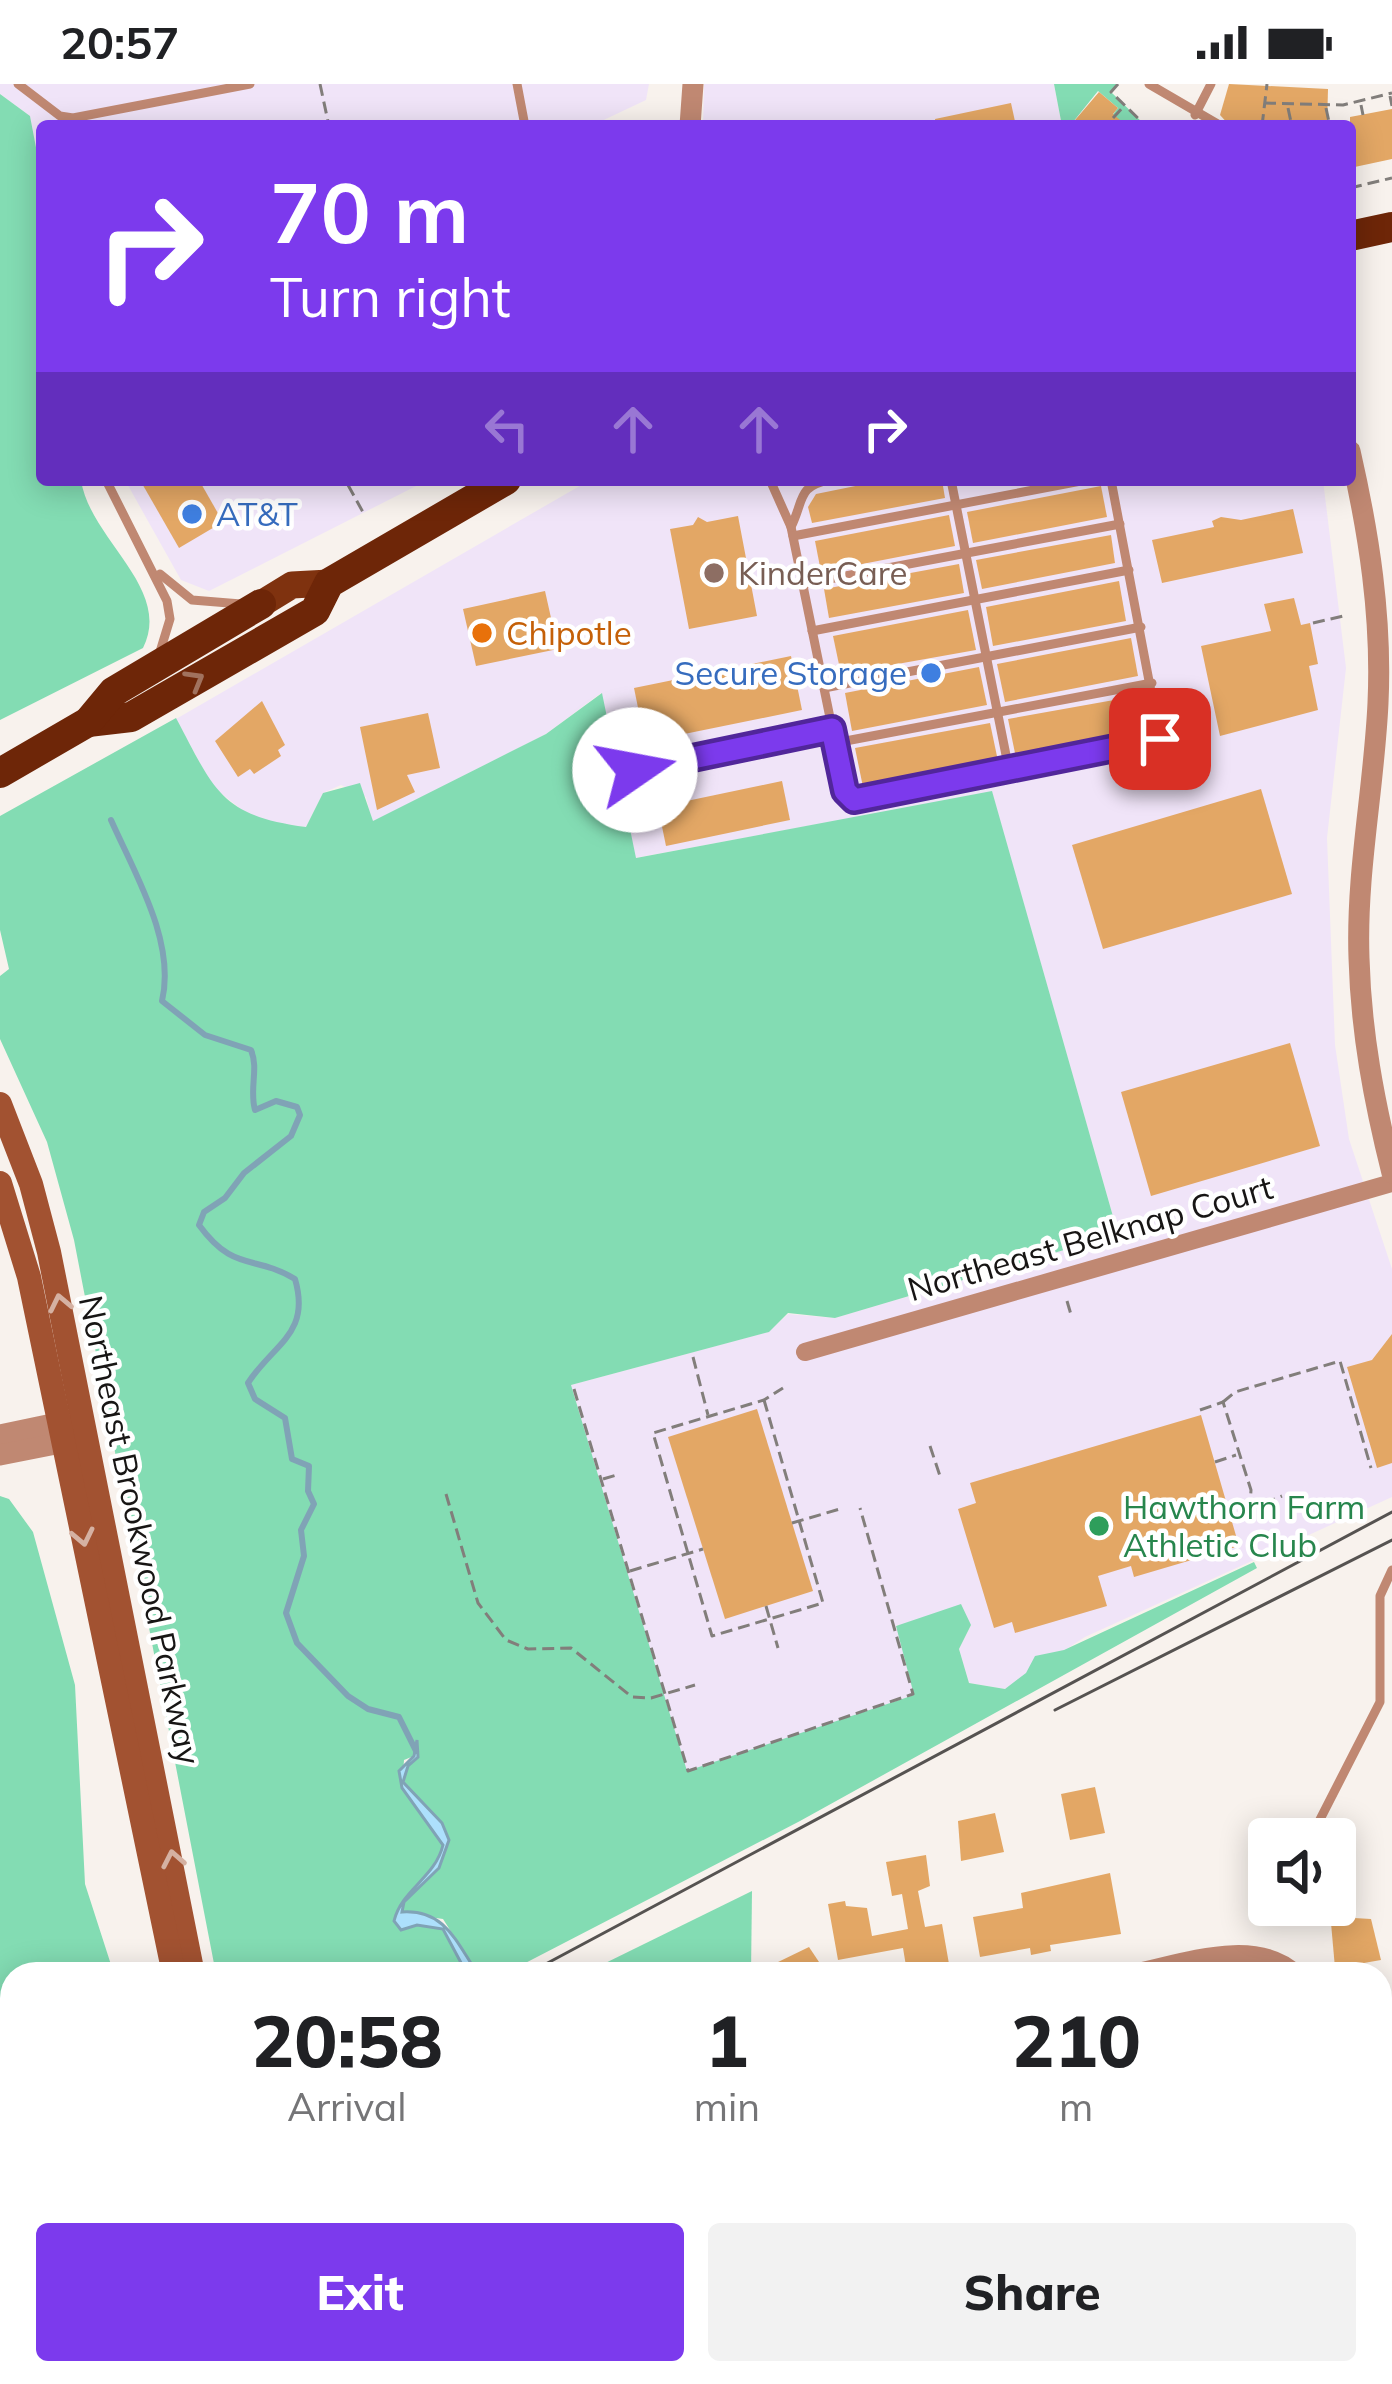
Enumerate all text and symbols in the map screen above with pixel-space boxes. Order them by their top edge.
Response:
text: 20:57 [60,14,179,70]
text: 70 m [270,159,469,264]
icon: right [72,168,228,324]
text: Turn right [270,263,511,331]
icon: left [474,396,540,462]
icon: ahead [600,396,666,462]
icon: ahead [726,396,792,462]
icon: right [852,396,918,462]
place label: AT&T [216,493,298,534]
marker: AT&T [179,501,205,527]
place label: KinderCare [738,552,907,593]
marker: KinderCare [701,560,727,586]
place label: Chipotle [506,612,632,653]
marker: Chipotle [469,620,495,646]
place label: Secure Storage [675,652,907,693]
marker: Secure Storage [918,660,944,686]
one-way arrow [182,671,204,694]
pin [1109,688,1211,790]
icon: arrive [1127,706,1193,772]
position arrow [572,707,698,833]
street label: Northeast Belknap Court [903,1166,1277,1309]
street label: Northeast Brookwood Parkway [71,1292,210,1769]
one-way arrow [48,1293,73,1313]
place label: Hawthorn Farm Athletic Club [1123,1486,1365,1565]
marker: Hawthorn Farm Athletic Club [1086,1513,1112,1539]
one-way arrow [69,1526,95,1546]
map controls [1248,1818,1356,1926]
button: sound [1248,1818,1356,1926]
one-way arrow [161,1849,186,1869]
text: 20:58 [251,1995,443,2085]
text: 1 [705,1995,749,2085]
text: 210 [1011,1995,1141,2085]
text: Arrival [287,2082,407,2131]
text: min [694,2082,760,2131]
text: m [1059,2082,1093,2131]
button: Exit [36,2223,684,2361]
button: Share [708,2223,1356,2361]

